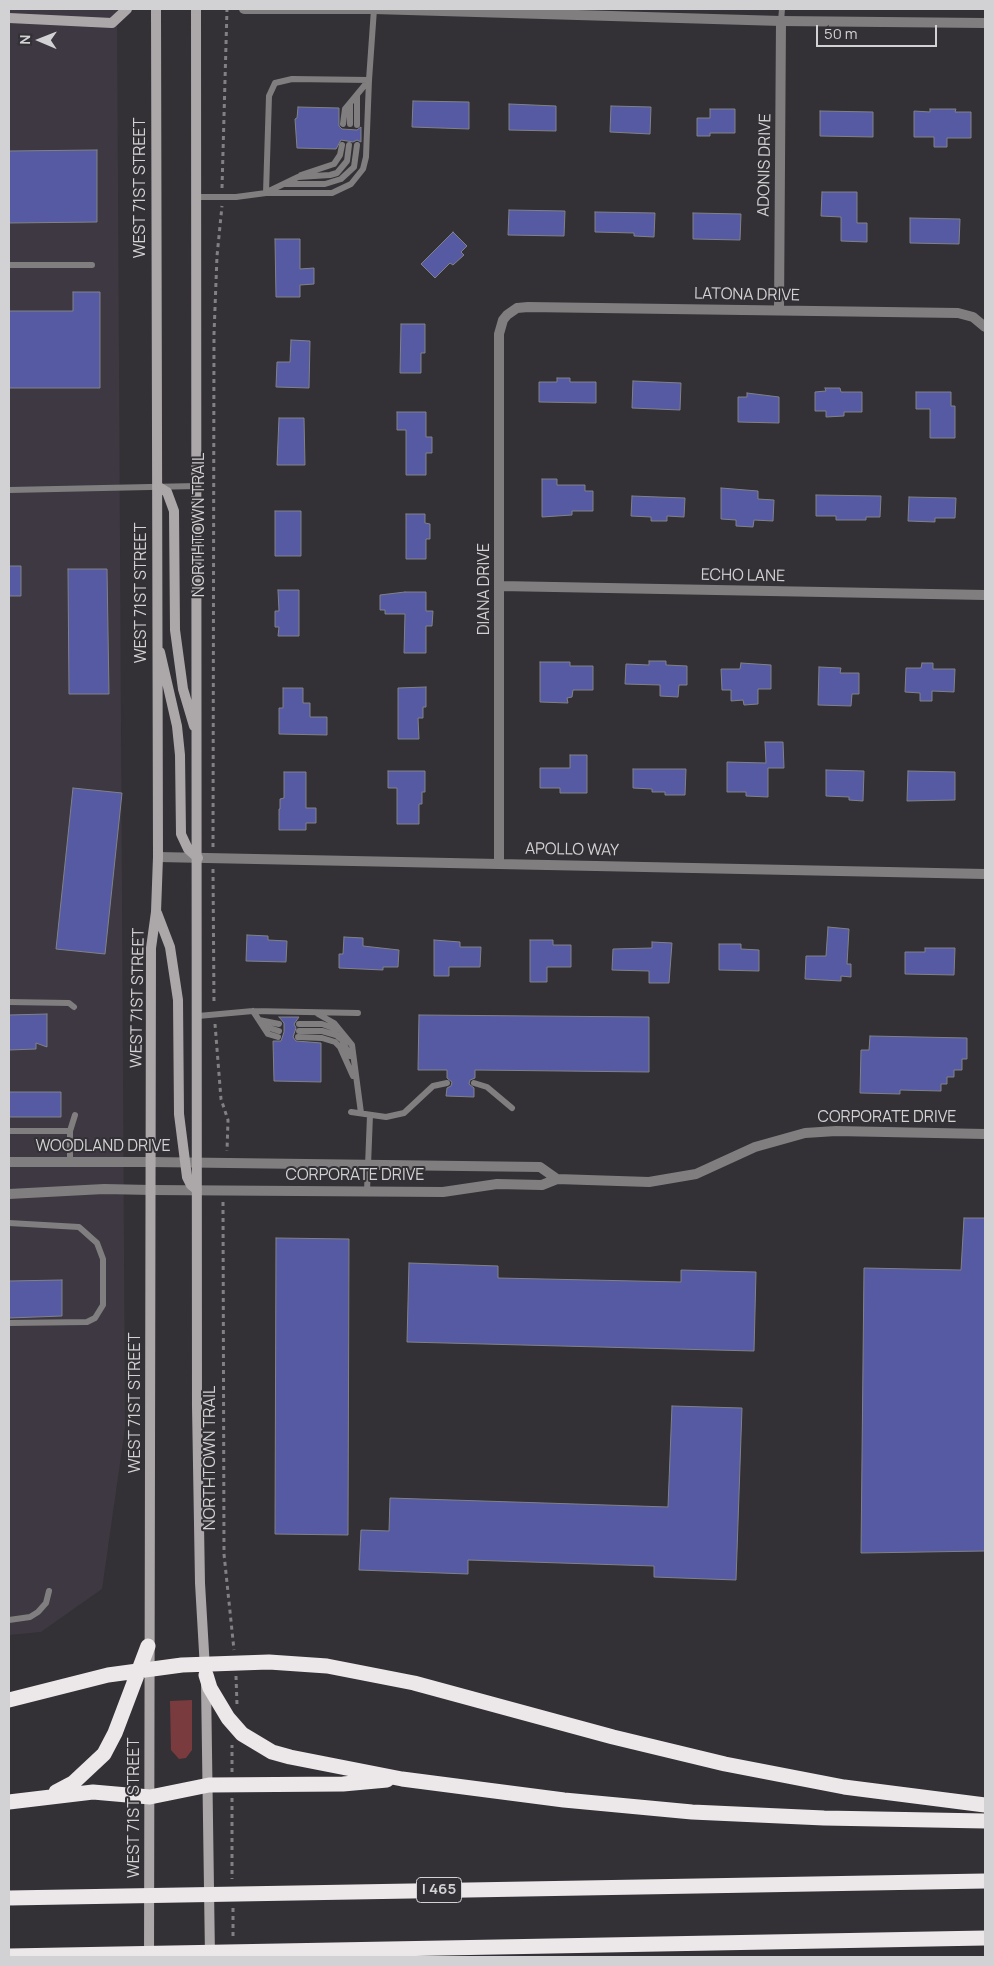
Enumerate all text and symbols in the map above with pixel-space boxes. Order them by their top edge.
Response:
north arrow [15,15,65,65]
scale bar [819,15,940,47]
text: 50 m [824,23,858,44]
text: N [15,35,34,45]
street label: ADONIS DRIVE [754,113,776,217]
street label: WEST 71ST STREET [131,118,151,258]
street label: LATONA DRIVE [694,284,800,306]
street label: NORTHTOWN TRAIL [190,453,210,597]
street label: WEST 71ST STREET [132,523,152,663]
street label: DIANA DRIVE [475,543,495,635]
street label: ECHO LANE [701,566,785,586]
street label: APOLLO WAY [525,840,619,860]
street label: WEST 71ST STREET [127,928,149,1068]
street label: CORPORATE DRIVE [818,1108,956,1128]
street label: WOODLAND DRIVE [35,1137,171,1157]
street label: CORPORATE DRIVE [286,1166,424,1186]
street label: WEST 71ST STREET [126,1333,146,1473]
street label: NORTHTOWN TRAIL [201,1386,221,1530]
street label: WEST 71ST STREET [125,1738,145,1878]
road number: I 465 [416,1878,462,1902]

